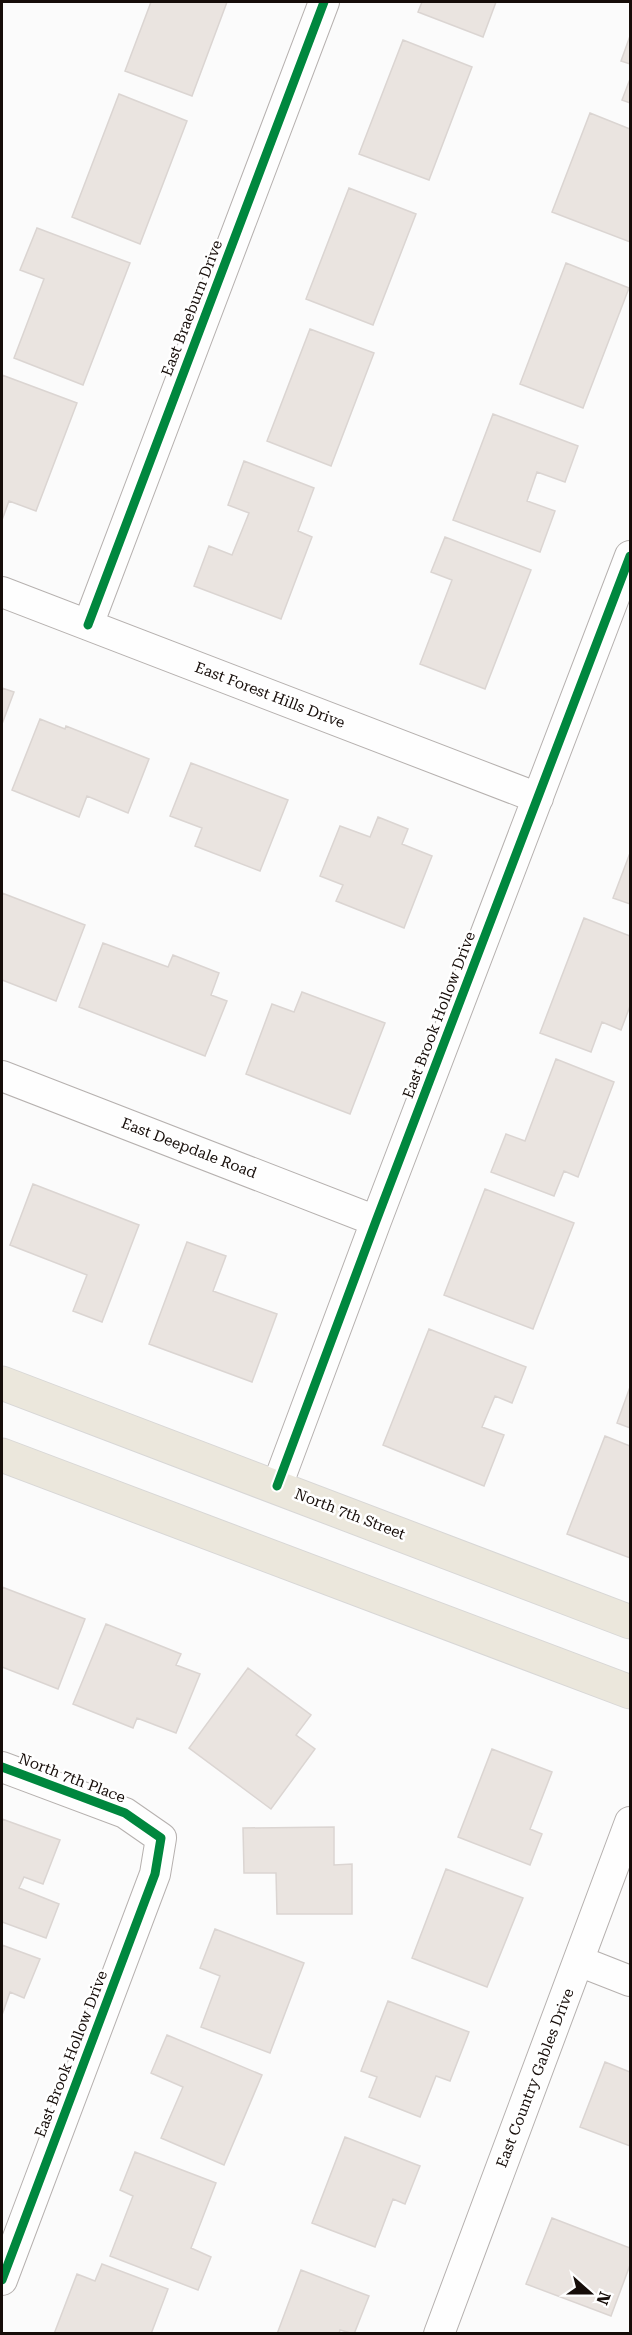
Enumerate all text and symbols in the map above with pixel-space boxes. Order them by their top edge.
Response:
street label: East Braeburn Drive [158,237,226,379]
street label: East Forest Hills Drive [192,658,348,732]
street label: East Brook Hollow Drive [399,929,479,1101]
street label: East Deepdale Road [119,1114,260,1182]
street label: North 7th Street [292,1485,408,1544]
street label: North 7th Place [16,1749,128,1807]
street label: East Brook Hollow Drive [31,1968,111,2140]
street label: East Country Gables Drive [492,1986,578,2170]
north arrow [560,2263,620,2323]
text: N [592,2289,615,2307]

